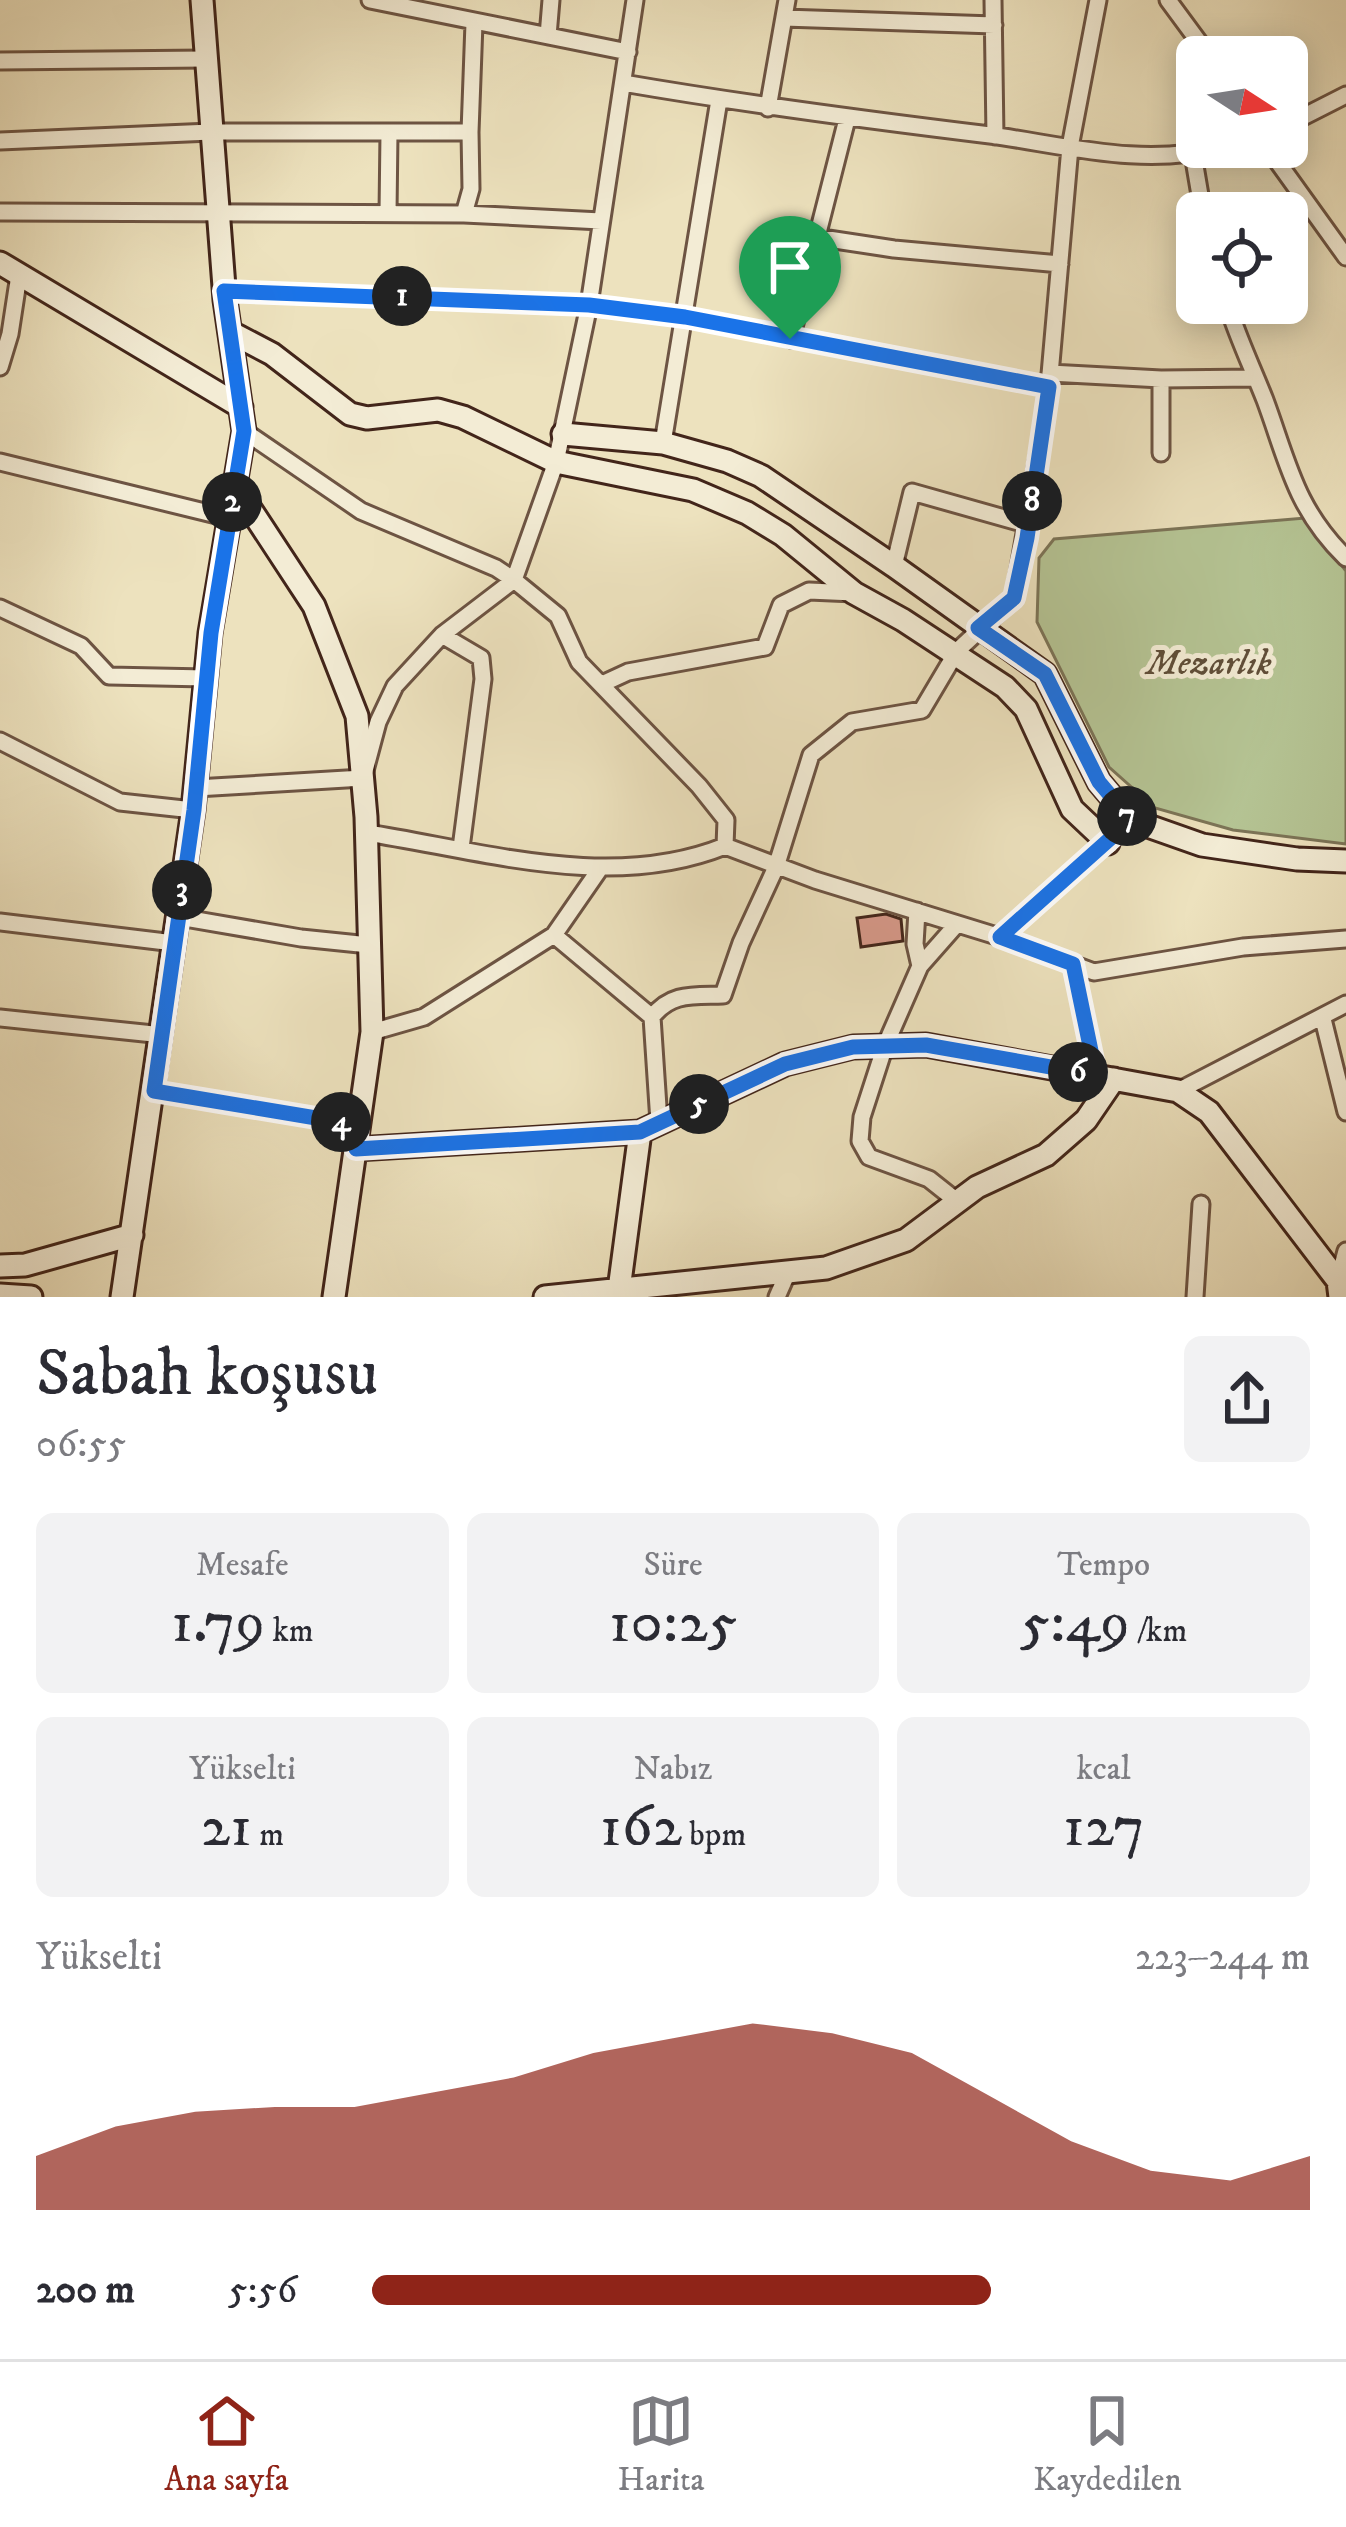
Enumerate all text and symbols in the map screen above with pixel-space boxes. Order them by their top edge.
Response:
north arrow [1176,36,1308,168]
map controls [1176,36,1308,324]
button: locate [1176,192,1308,324]
pin [739,216,841,339]
icon: arrive [757,234,823,300]
pin: 1 [372,266,432,326]
text: 1 [396,275,408,316]
pin: 8 [1002,471,1062,531]
pin: 2 [202,472,262,532]
text: 8 [1024,480,1040,521]
text: 2 [224,481,240,522]
park label: Mezarlık [1143,641,1272,686]
pin: 7 [1097,786,1157,846]
text: 7 [1118,795,1136,836]
pin: 3 [152,860,212,920]
text: 3 [176,869,188,910]
pin: 6 [1048,1042,1108,1102]
text: 6 [1069,1051,1087,1092]
pin: 5 [669,1074,729,1134]
text: 5 [691,1083,707,1124]
pin: 4 [311,1092,371,1152]
text: 4 [332,1101,351,1142]
text: Sabah koşusu [36,1334,378,1416]
button: share [1184,1336,1310,1462]
text: 06:55 [36,1420,126,1469]
text: Mesafe [196,1545,289,1586]
text: Süre [643,1545,703,1586]
text: Tempo [1057,1545,1150,1586]
text: 1.79 [171,1586,265,1661]
text: 10:25 [609,1586,737,1661]
text: 5:49 [1020,1586,1130,1661]
text: km [265,1611,314,1652]
text: /km [1130,1611,1187,1652]
text: Yükselti [189,1749,296,1790]
text: Nabız [634,1749,712,1790]
text: kcal [1077,1749,1131,1790]
text: 21 [201,1790,252,1865]
text: 162 [600,1790,682,1865]
text: 127 [1063,1790,1145,1865]
text: m [252,1815,284,1856]
text: bpm [682,1815,746,1856]
text: Yükselti [36,1933,162,1982]
text: 223–244 m [1135,1933,1310,1982]
text: 200 m [36,2266,135,2315]
text: 5:56 [228,2266,297,2315]
tab: Ana sayfa [164,2388,289,2501]
tab: Harita [617,2388,705,2501]
tab: Kaydedilen [1033,2388,1182,2501]

